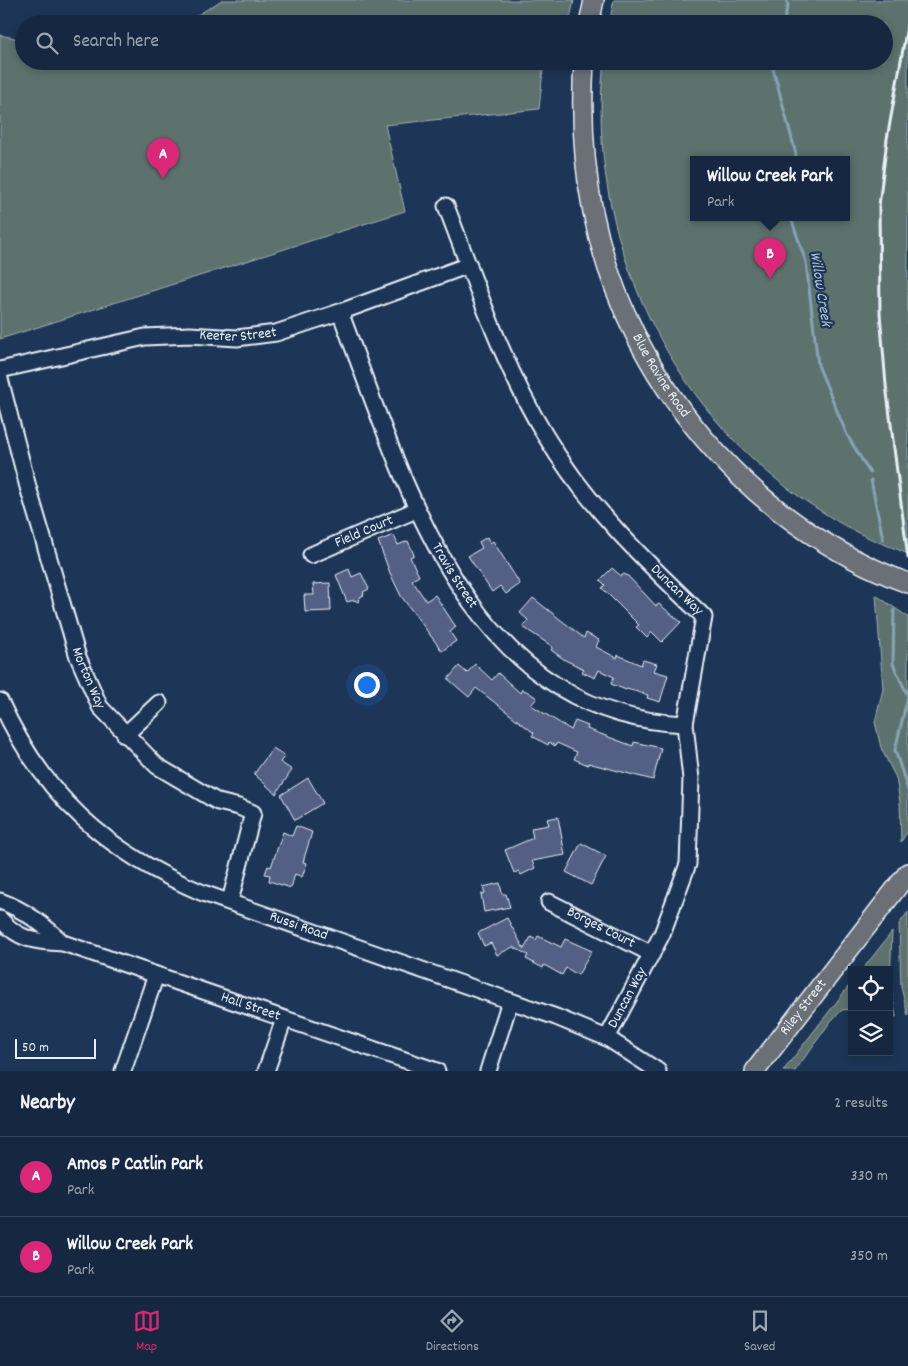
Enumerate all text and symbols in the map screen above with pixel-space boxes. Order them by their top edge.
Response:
search box [15,15,893,70]
icon: search [33,29,61,57]
text: Search here [73,29,159,56]
pin: A [147,138,179,179]
popup [690,156,850,221]
text: Willow Creek Park [707,164,833,191]
text: Park [707,191,734,214]
pin: B [754,238,786,279]
water label: Willow Creek [803,250,837,329]
street label: Keefer Street [199,322,278,349]
street label: Blue Ravine Road [626,330,695,423]
street label: Field Court [332,510,397,554]
street label: Travis Street [425,539,483,614]
street label: Duncan Way [645,560,708,622]
street label: Morton Way [65,645,111,713]
your location [354,672,380,698]
street label: Borges Court [563,902,639,955]
street label: Russi Road [266,906,331,947]
street label: Duncan Way [603,963,654,1032]
map controls [848,966,893,1056]
button: locate [848,966,893,1011]
street label: Riley Street [775,974,833,1041]
street label: Hall Street [218,987,284,1028]
button: layers [848,1011,893,1056]
scale bar [15,1036,96,1059]
text: 50 m [22,1038,49,1058]
text: Nearby [20,1089,75,1119]
text: 2 results [834,1092,888,1115]
text: Amos P Catlin Park [67,1152,203,1179]
text: A [32,1165,40,1188]
text: 330 m [850,1165,888,1188]
text: Park [67,1179,94,1202]
text: Willow Creek Park [67,1232,193,1259]
text: B [32,1245,40,1268]
text: 350 m [850,1245,888,1268]
text: Park [67,1259,94,1282]
tab: Map [133,1307,161,1357]
tab: Directions [426,1307,479,1357]
tab: Saved [744,1307,775,1357]

